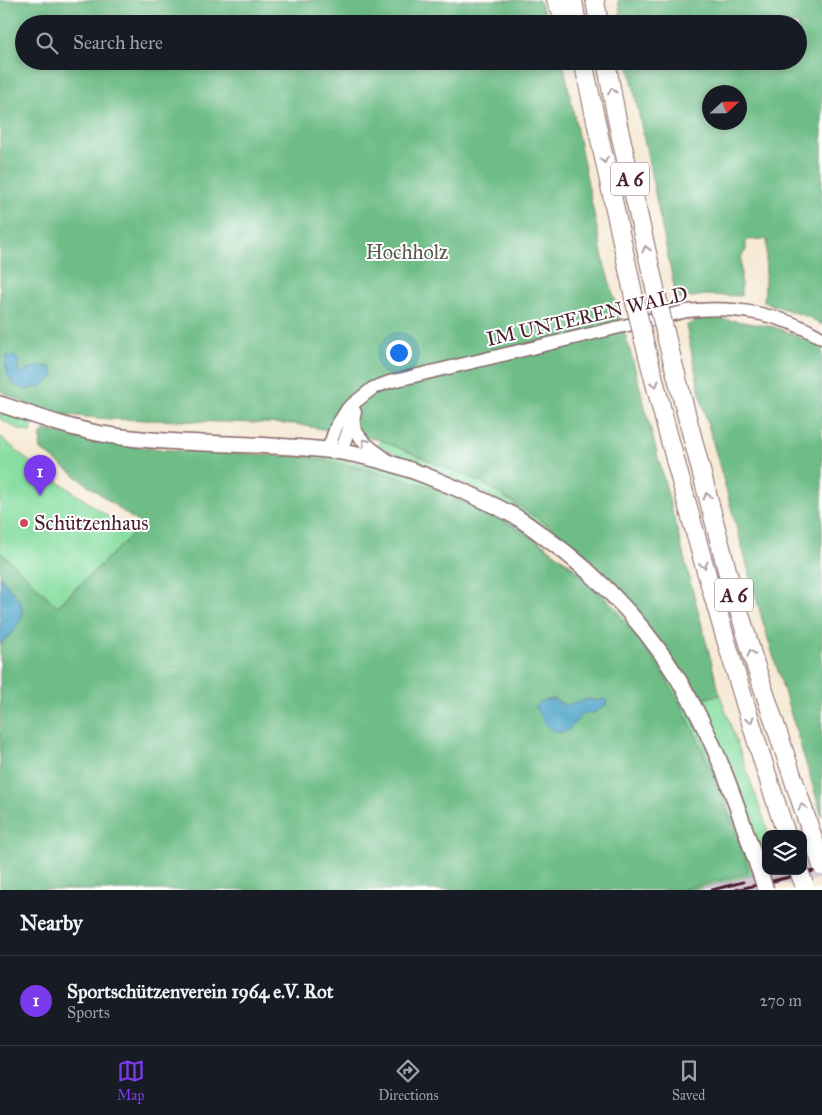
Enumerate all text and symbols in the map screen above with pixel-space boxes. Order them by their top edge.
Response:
search box [15,15,807,70]
icon: search [33,29,61,57]
text: Search here [73,31,163,54]
north arrow [702,85,747,130]
one-way arrow [607,86,617,95]
one-way arrow [598,156,609,165]
road number: A 6 [611,162,649,195]
park label: Hochholz [366,240,448,264]
one-way arrow [641,245,652,254]
street label: IM UNTEREN WALD [484,281,690,351]
your location [386,340,412,366]
one-way arrow [649,380,660,389]
one-way arrow [362,438,371,447]
pin: 1 [24,455,56,496]
one-way arrow [703,493,713,501]
place label: Schützenhaus [34,511,149,535]
marker: Schützenhaus [18,517,30,529]
one-way arrow [698,560,708,568]
road number: A 6 [715,578,753,612]
one-way arrow [747,649,757,657]
one-way arrow [744,716,754,724]
one-way arrow [798,804,808,812]
map controls [762,830,807,875]
button: layers [762,830,807,875]
text: Nearby [20,910,83,936]
text: Sportschützenverein 1964 e.V. Rot [67,980,334,1003]
text: 1 [33,991,39,1010]
text: 270 m [760,991,802,1010]
text: Sports [67,1003,110,1022]
tab: Map [117,1057,145,1104]
tab: Directions [378,1057,439,1104]
tab: Saved [672,1057,705,1104]

